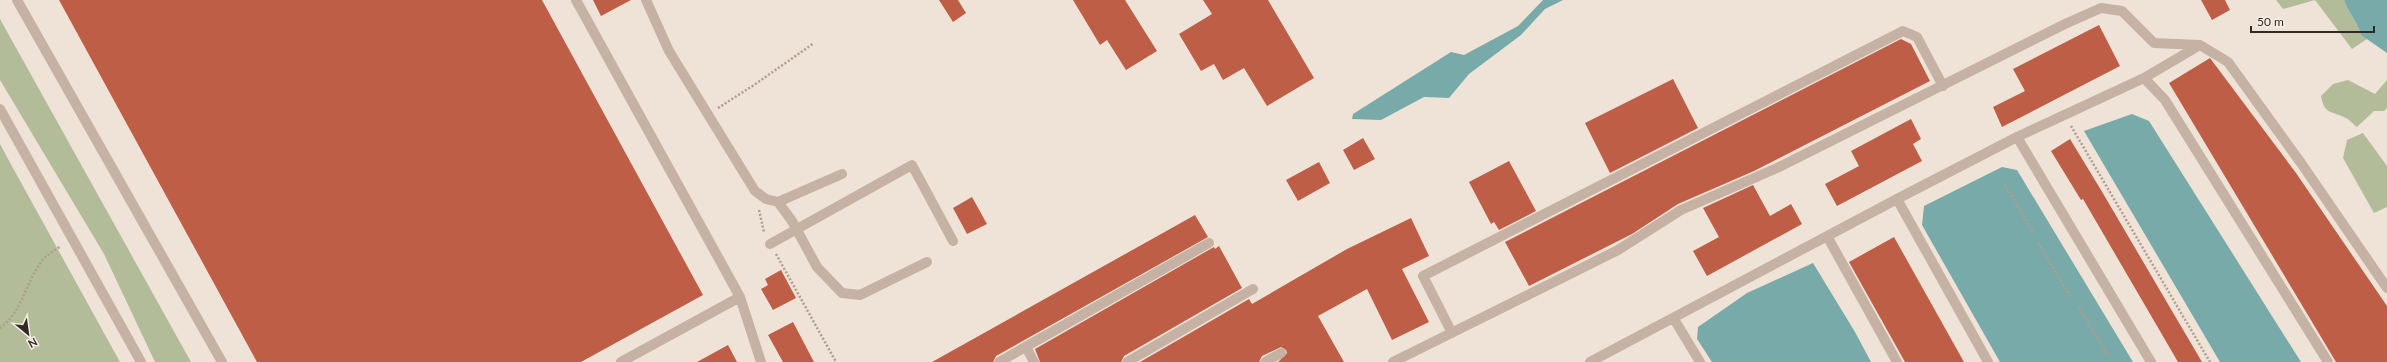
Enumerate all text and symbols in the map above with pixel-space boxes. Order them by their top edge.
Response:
scale bar [2251,8,2374,34]
text: 50 m [2257,14,2284,29]
north arrow [8,314,48,354]
text: N [26,335,40,351]

